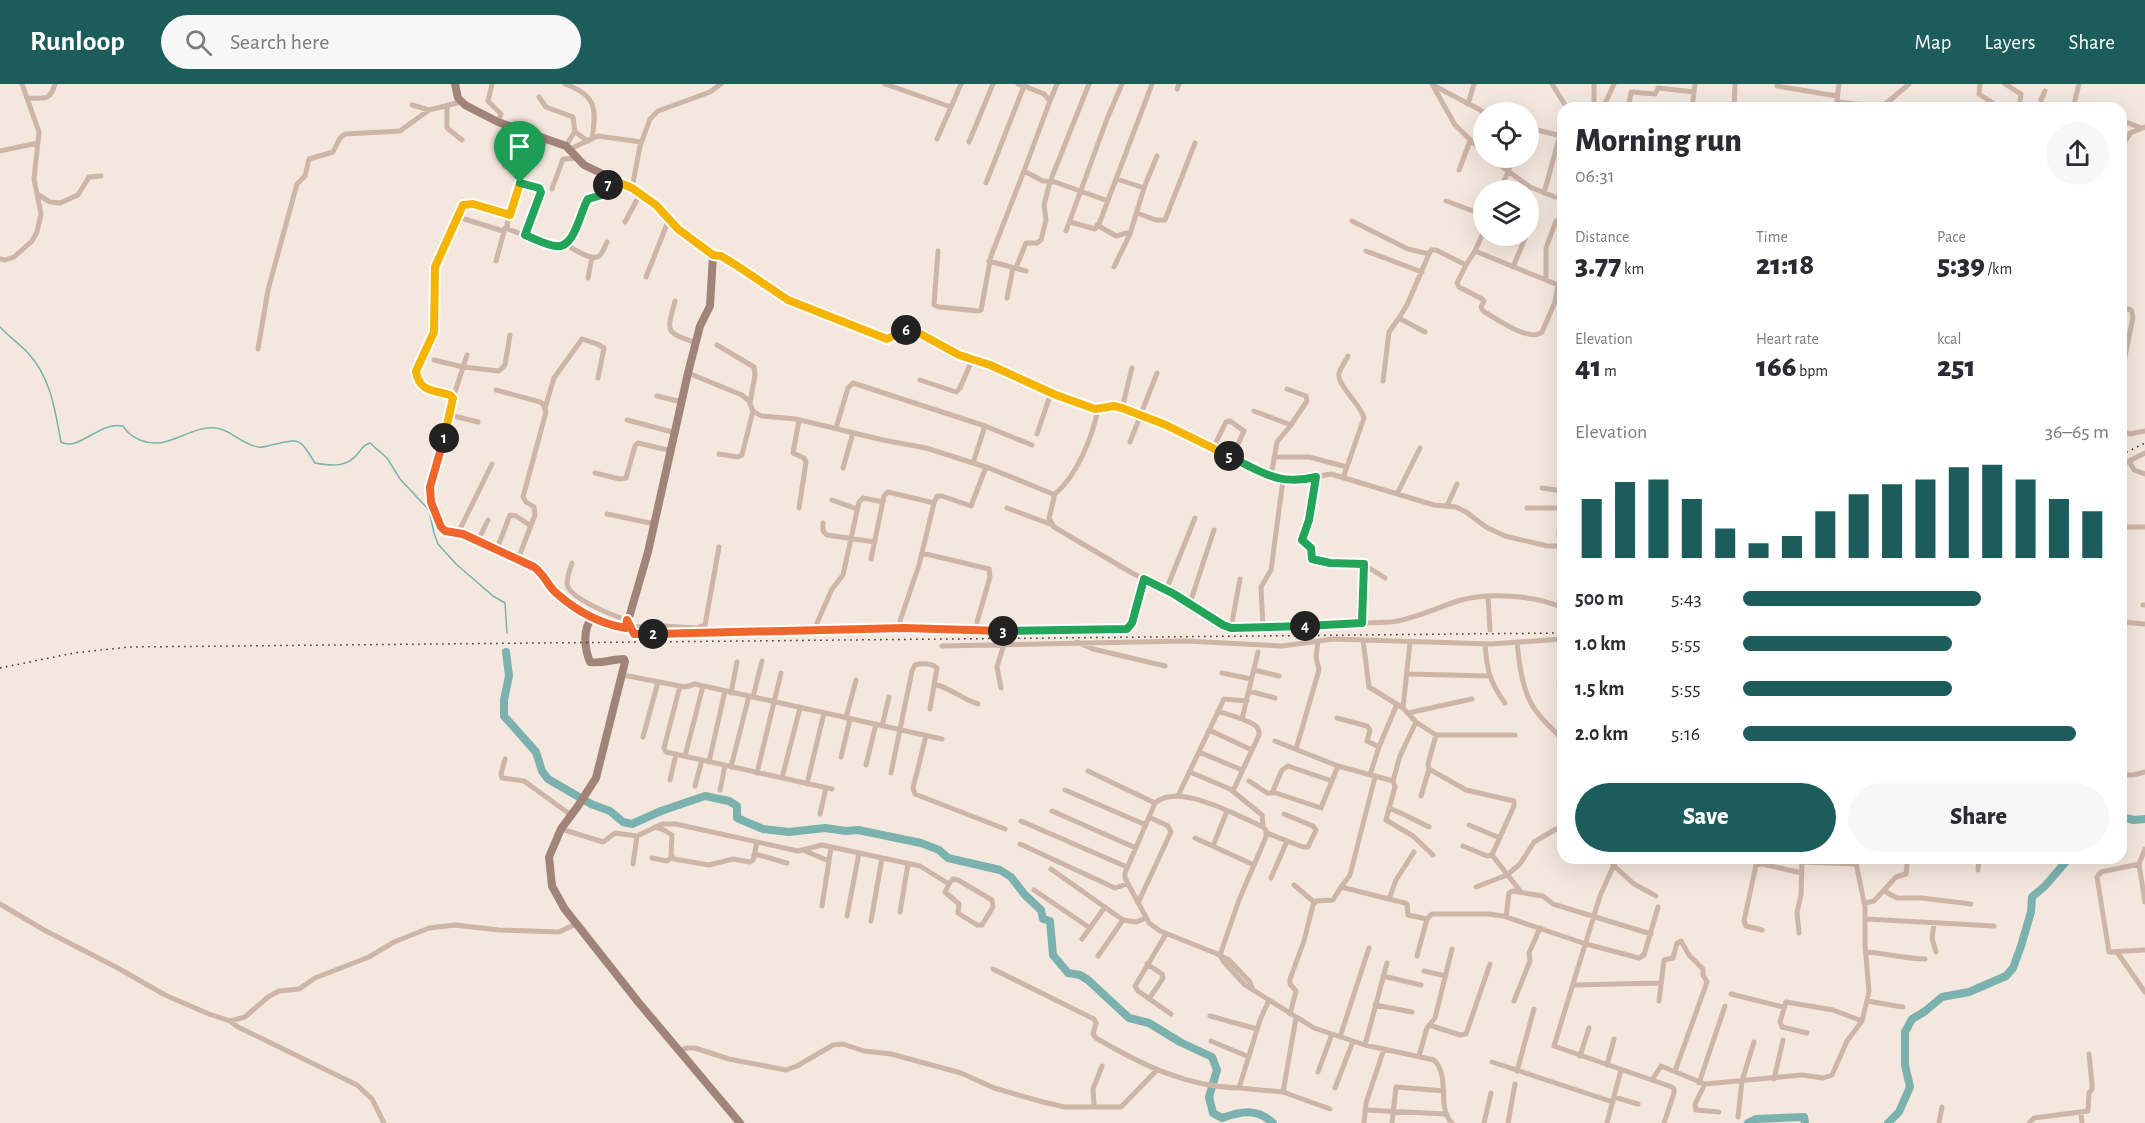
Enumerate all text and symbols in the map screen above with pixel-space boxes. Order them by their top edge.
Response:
search box [161,15,581,69]
icon: search [182,26,215,59]
text: Runloop [30,28,125,56]
text: Search here [230,31,329,53]
text: Map [1915,32,1951,53]
text: Layers [1984,32,2035,53]
text: Share [2068,32,2115,53]
map controls [1473,102,1539,246]
button: locate [1473,102,1539,168]
pin [494,121,545,183]
button: share [2046,122,2109,185]
text: Morning run [1575,125,1742,158]
icon: arrive [503,130,536,163]
text: 06:31 [1575,166,1615,186]
pin: 7 [593,170,623,200]
text: 7 [605,177,611,193]
button: layers [1473,180,1539,246]
text: Distance [1575,229,1629,245]
text: Time [1756,229,1788,245]
text: Pace [1937,229,1966,245]
text: 3.77 [1575,250,1621,280]
text: 21:18 [1756,250,1814,280]
text: 5:39 [1937,250,1985,280]
text: km [1621,261,1644,277]
text: /km [1985,261,2012,277]
pin: 6 [891,315,921,345]
text: 6 [902,322,910,338]
text: Elevation [1575,331,1633,347]
text: Heart rate [1756,331,1819,347]
text: kcal [1937,331,1961,347]
text: 41 [1575,352,1601,382]
text: 166 [1756,352,1796,382]
text: 251 [1937,352,1976,382]
text: m [1601,363,1617,379]
text: bpm [1796,363,1828,379]
text: Elevation [1575,422,1647,442]
text: 36–65 m [2045,422,2109,442]
pin: 1 [429,423,459,453]
text: 1 [441,430,447,446]
pin: 5 [1214,441,1244,471]
text: 5 [1226,448,1232,464]
text: 500 m [1575,589,1624,609]
text: 5:43 [1671,589,1702,609]
pin: 4 [1290,611,1320,641]
pin: 3 [988,616,1018,646]
text: 4 [1301,618,1309,634]
pin: 2 [638,619,668,649]
text: 3 [1000,623,1006,639]
text: 2 [649,626,657,642]
text: 1.0 km [1575,634,1626,654]
text: 5:55 [1671,634,1701,654]
text: 1.5 km [1575,679,1624,699]
text: 5:55 [1671,679,1701,699]
text: 2.0 km [1575,724,1628,744]
text: 5:16 [1671,724,1700,744]
button: Save [1575,783,1836,852]
button: Share [1848,783,2109,852]

